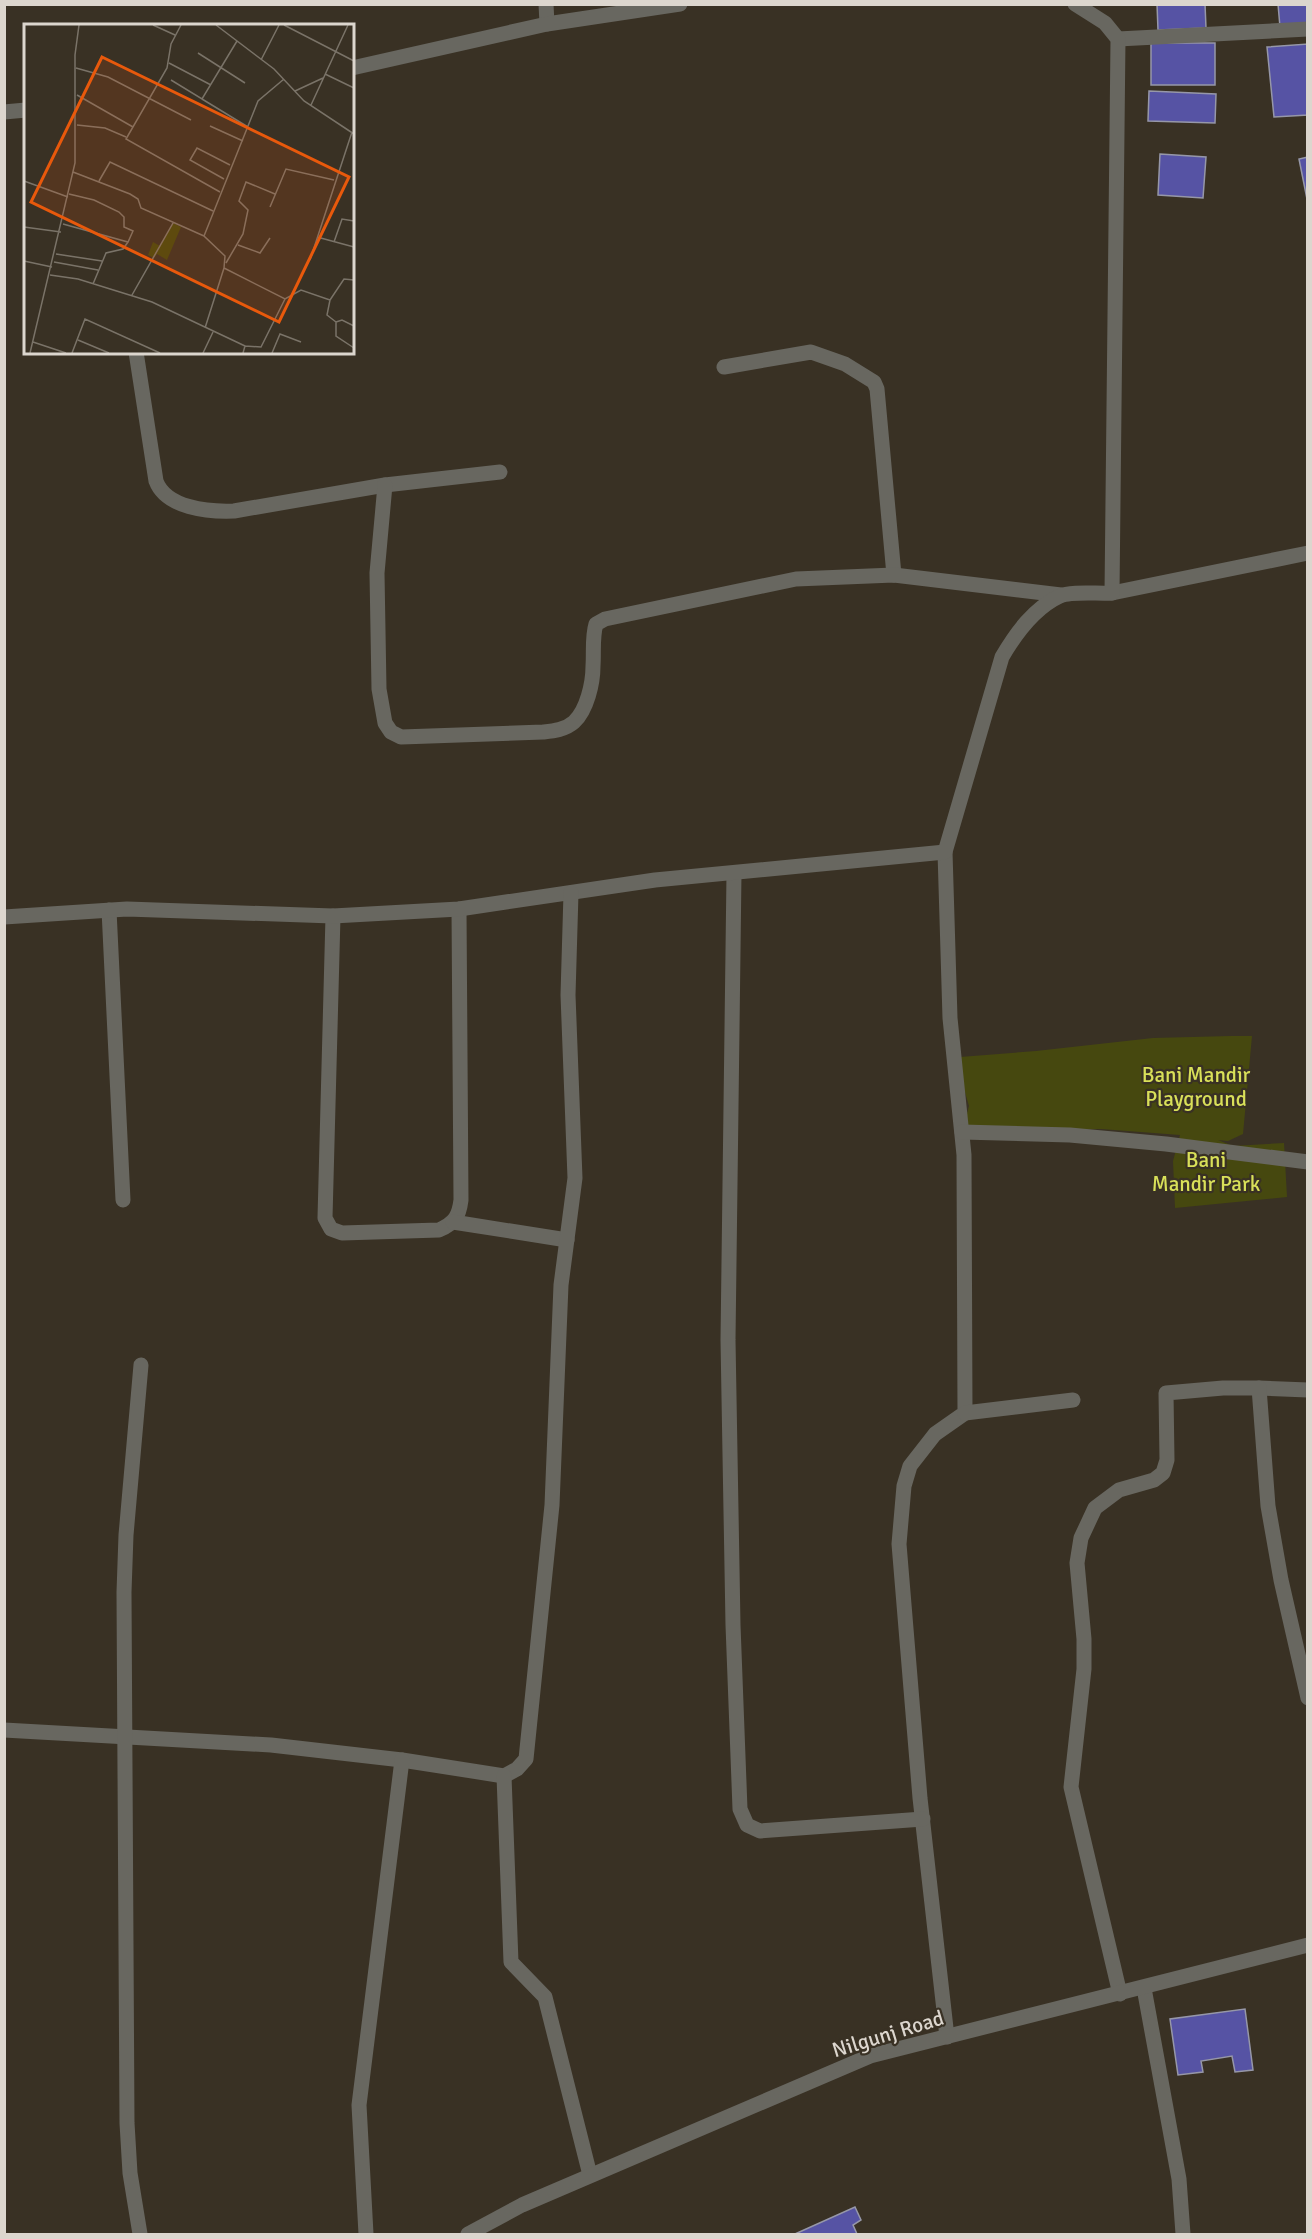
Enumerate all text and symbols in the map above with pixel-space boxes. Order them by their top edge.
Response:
inset map [24,24,354,354]
park label: Bani Mandir Playground [1142,1062,1251,1112]
park label: Bani Mandir Park [1152,1147,1261,1197]
street label: Nilgunj Road [829,2005,947,2063]

